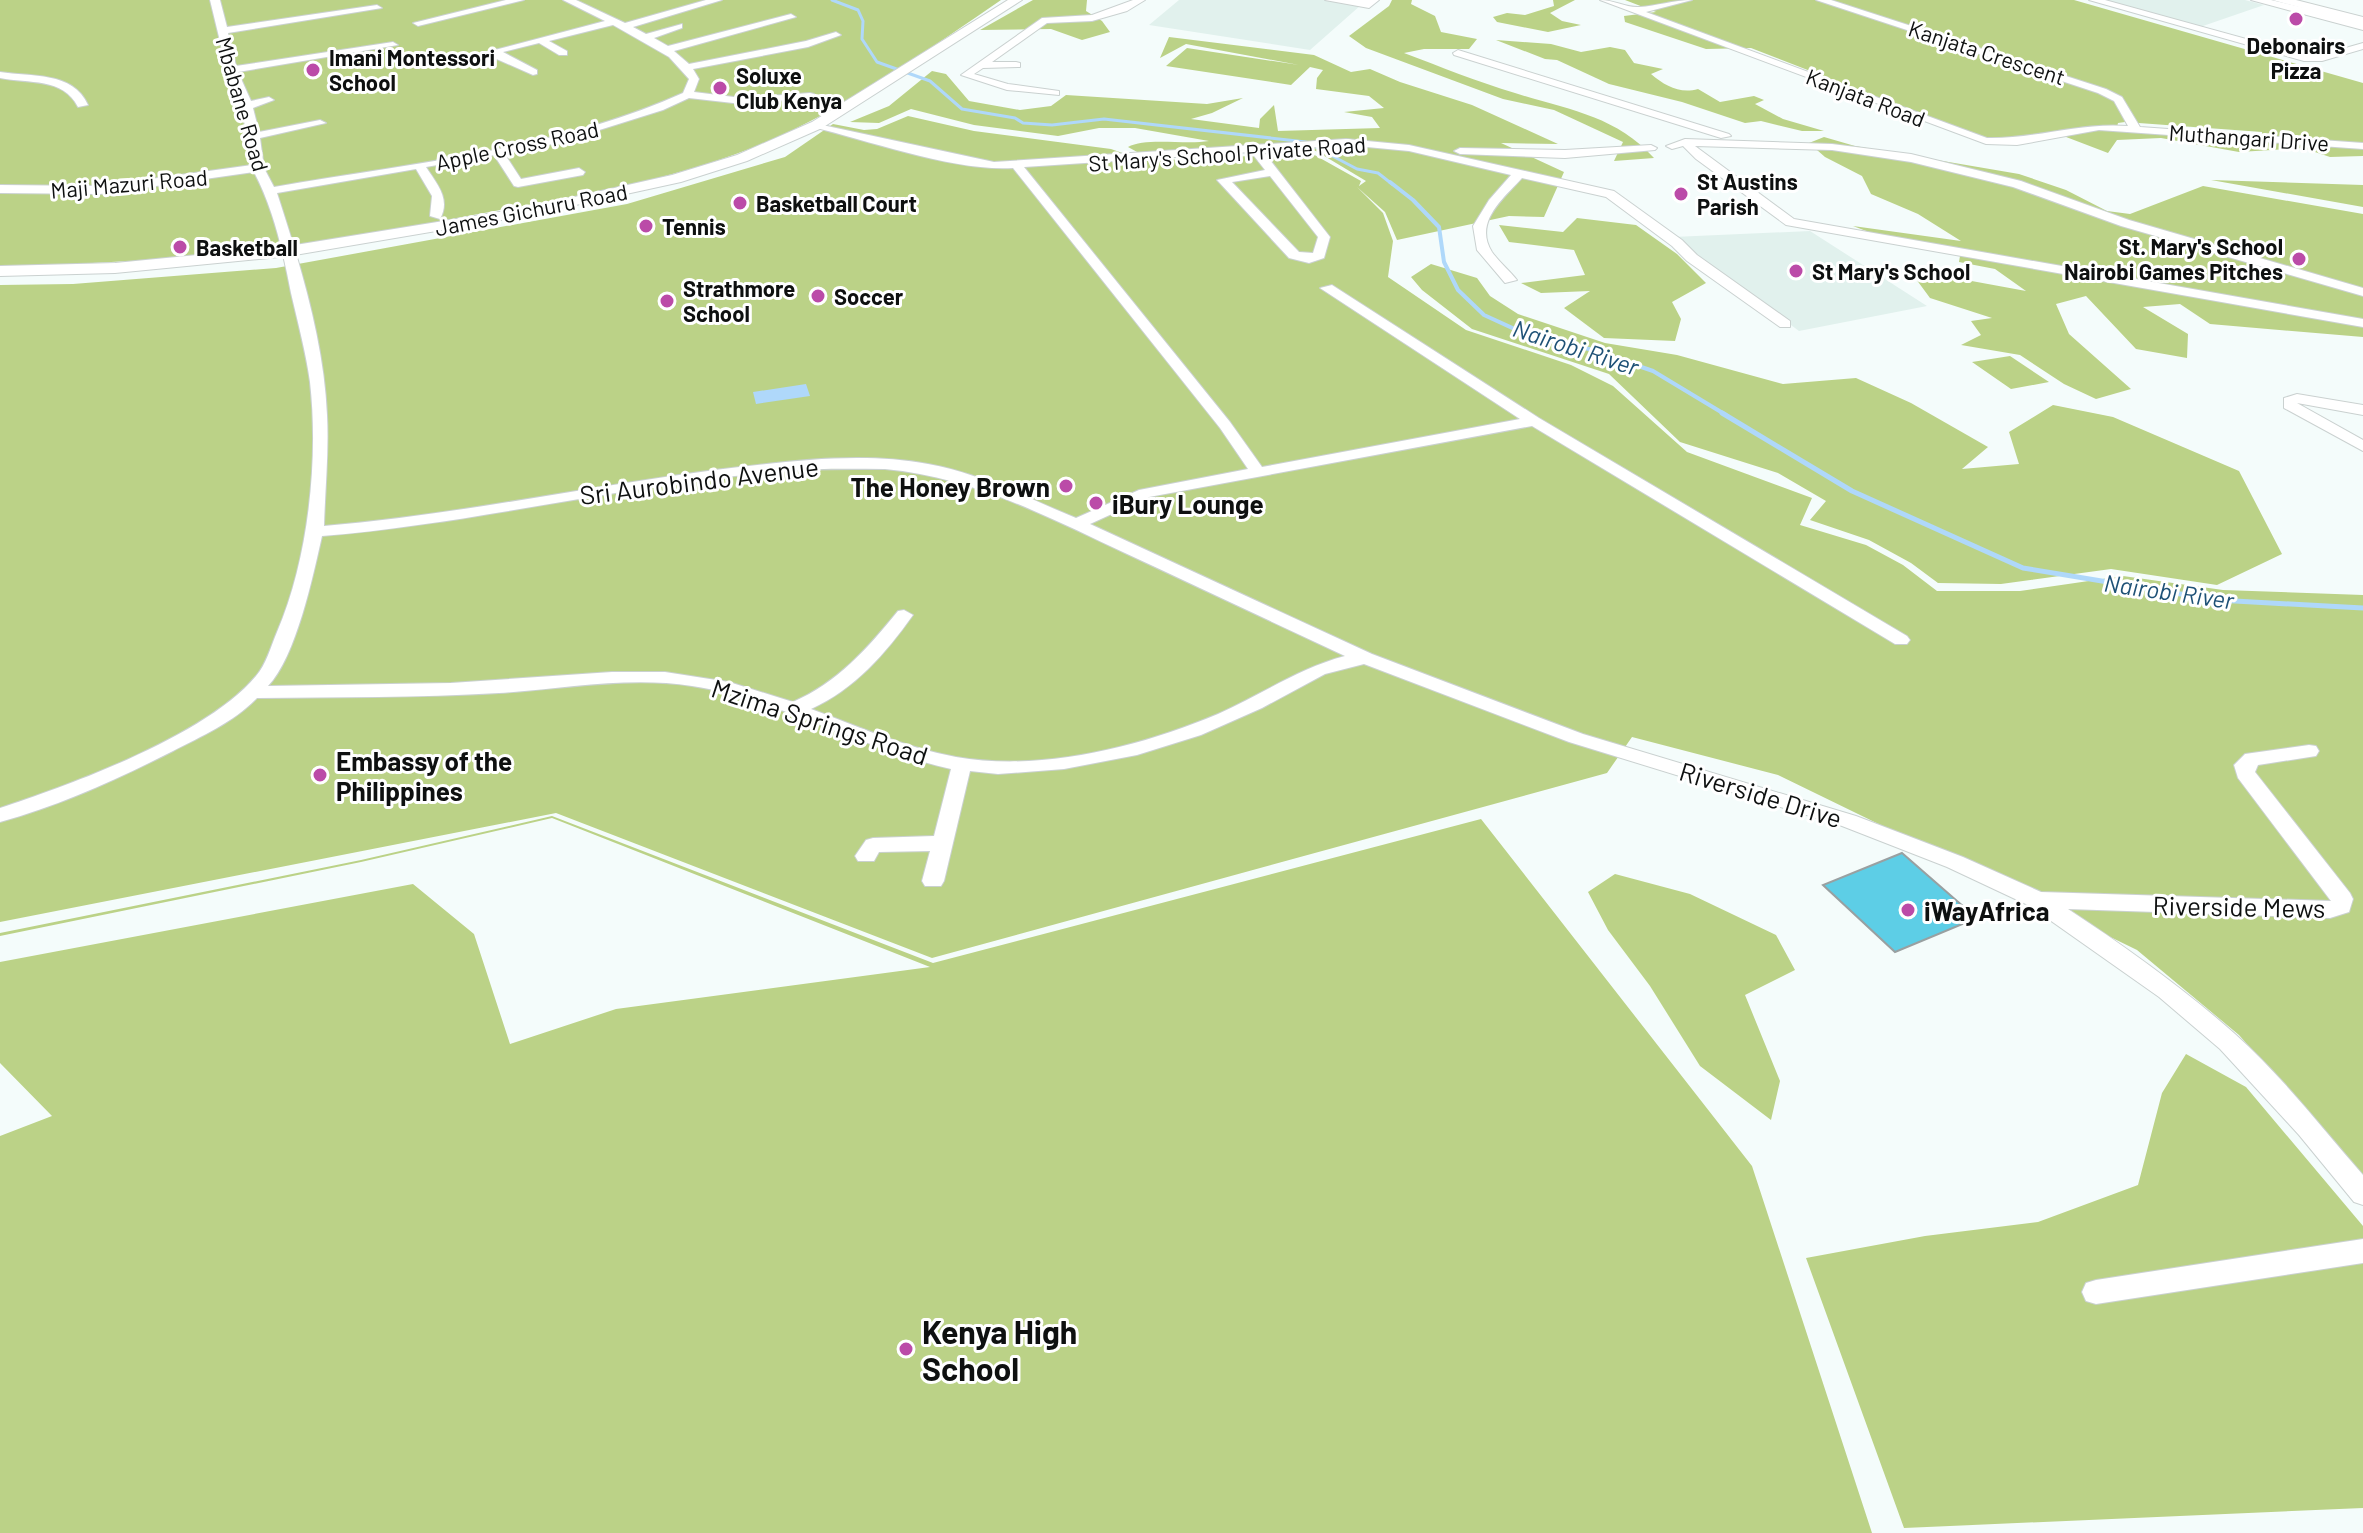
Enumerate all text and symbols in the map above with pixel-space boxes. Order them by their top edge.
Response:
marker: Debonairs Pizza [2287,10,2305,28]
street label: Kanjata Crescent [1905,14,2069,90]
place label: Debonairs Pizza [2247,32,2345,83]
street label: Mbabane Road [211,34,275,174]
place label: Imani Montessori School [329,44,495,95]
marker: Imani Montessori School [304,61,322,79]
place label: Soluxe Club Kenya [736,62,842,113]
street label: Kanjata Road [1803,62,1929,132]
marker: Soluxe Club Kenya [711,79,729,97]
street label: Apple Cross Road [433,115,601,175]
street label: Muthangari Drive [2168,118,2330,156]
street label: St Mary's School Private Road [1087,130,1367,176]
street label: Maji Mazuri Road [49,163,209,203]
place label: St Austins Parish [1697,168,1798,219]
street label: James Gichuru Road [433,178,629,240]
marker: St Austins Parish [1672,185,1690,203]
place label: Basketball Court [756,190,917,216]
marker: Basketball Court [731,194,749,212]
place label: Tennis [662,213,726,239]
marker: Tennis [637,217,655,235]
place label: St. Mary's School Nairobi Games Pitches [2064,233,2283,284]
place label: Basketball [196,234,298,260]
marker: Basketball [171,238,189,256]
marker: St. Mary's School Nairobi Games Pitches [2290,250,2308,268]
place label: St Mary's School [1812,258,1970,284]
marker: St Mary's School [1787,262,1805,280]
place label: Strathmore School [683,275,795,326]
place label: Soccer [834,283,904,309]
marker: Soccer [809,287,827,305]
marker: Strathmore School [658,292,676,310]
water label: Nairobi River [1509,313,1644,381]
street label: Sri Aurobindo Avenue [578,450,820,510]
place label: The Honey Brown [850,471,1050,502]
marker: The Honey Brown [1057,477,1075,495]
place label: iBury Lounge [1112,488,1264,519]
marker: iBury Lounge [1087,494,1105,512]
water label: Nairobi River [2102,568,2237,615]
street label: Mzima Springs Road [708,671,932,771]
place label: Embassy of the Philippines [336,745,512,806]
street label: Riverside Drive [1676,755,1846,833]
marker: Embassy of the Philippines [311,766,329,784]
street label: Riverside Mews [2152,889,2326,923]
place label: iWayAfrica [1924,895,2049,926]
marker: iWayAfrica [1899,901,1917,919]
place label: Kenya High School [922,1312,1077,1387]
marker: Kenya High School [897,1340,915,1358]

